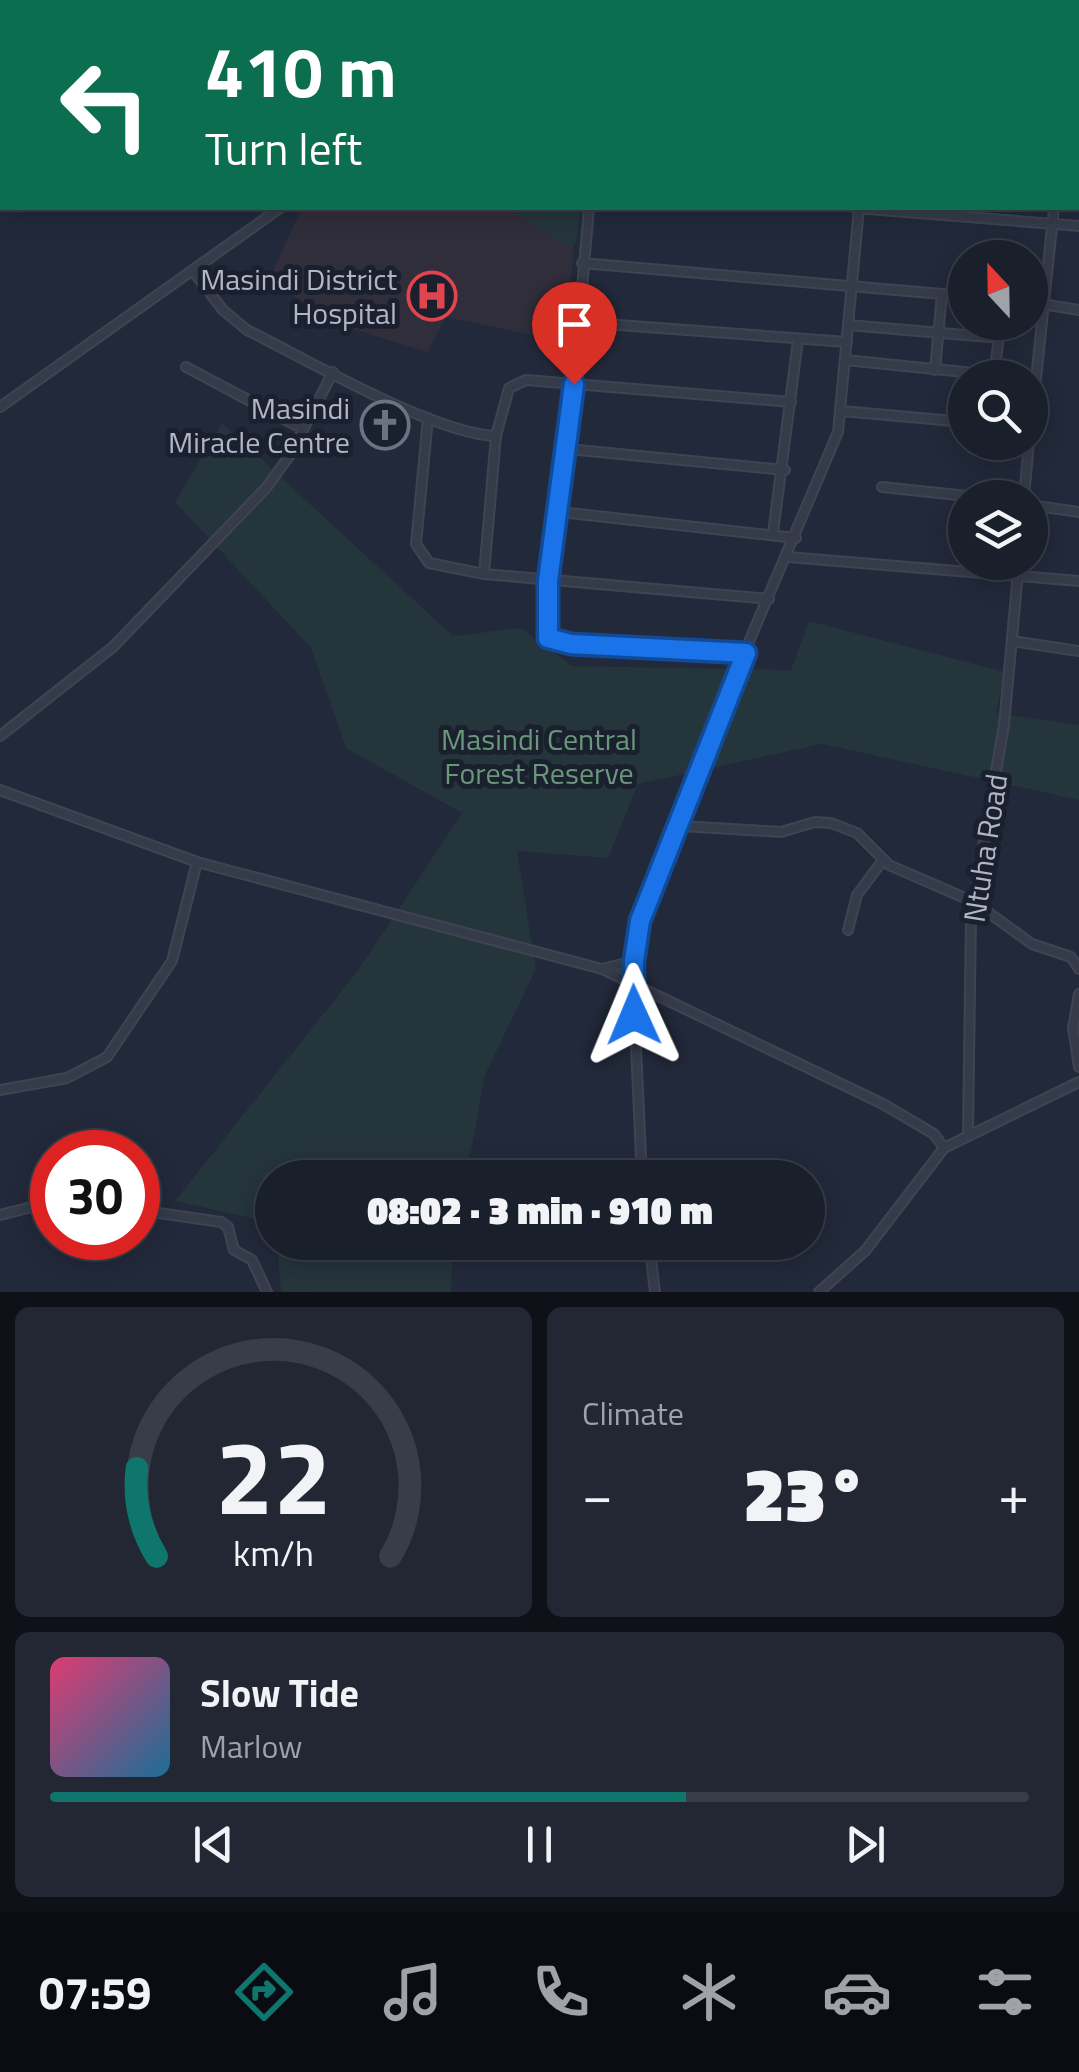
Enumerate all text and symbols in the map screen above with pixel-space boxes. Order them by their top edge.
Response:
text: 410 m [205,18,397,124]
icon: left [40,40,170,170]
text: Turn left [205,114,362,182]
north arrow [948,240,1048,340]
map controls [948,240,1048,580]
place label: Masindi District Hospital [200,256,397,336]
hospital icon: Masindi District Hospital [406,270,458,322]
pin [532,282,617,385]
icon: arrive [547,297,602,352]
button: search [948,360,1048,460]
place label: Masindi Miracle Centre [168,385,350,465]
church icon: Masindi Miracle Centre [359,399,411,451]
button: layers [948,480,1048,580]
park label: Masindi Central Forest Reserve [441,716,637,796]
street label: Ntuha Road [951,771,1019,925]
position arrow [582,963,686,1067]
speed limit sign: 30 [30,1130,160,1260]
text: 08:02 · 3 min · 910 m [367,1181,713,1239]
text: Climate [582,1389,684,1437]
text: 22 [215,1396,332,1554]
text: 23° [744,1436,867,1550]
text: − [582,1452,613,1535]
text: + [998,1452,1029,1535]
text: km/h [233,1525,314,1580]
text: Slow Tide [200,1664,359,1722]
text: Marlow [200,1722,303,1770]
icon: previous [186,1817,241,1872]
icon: pause [512,1817,567,1872]
icon: next [838,1817,893,1872]
icon: directions [229,1957,299,2027]
icon: music [378,1957,448,2027]
icon: phone [526,1957,596,2027]
icon: climate [674,1957,744,2027]
icon: car [822,1957,892,2027]
icon: filters [970,1957,1040,2027]
text: 07:59 [39,1958,151,2026]

